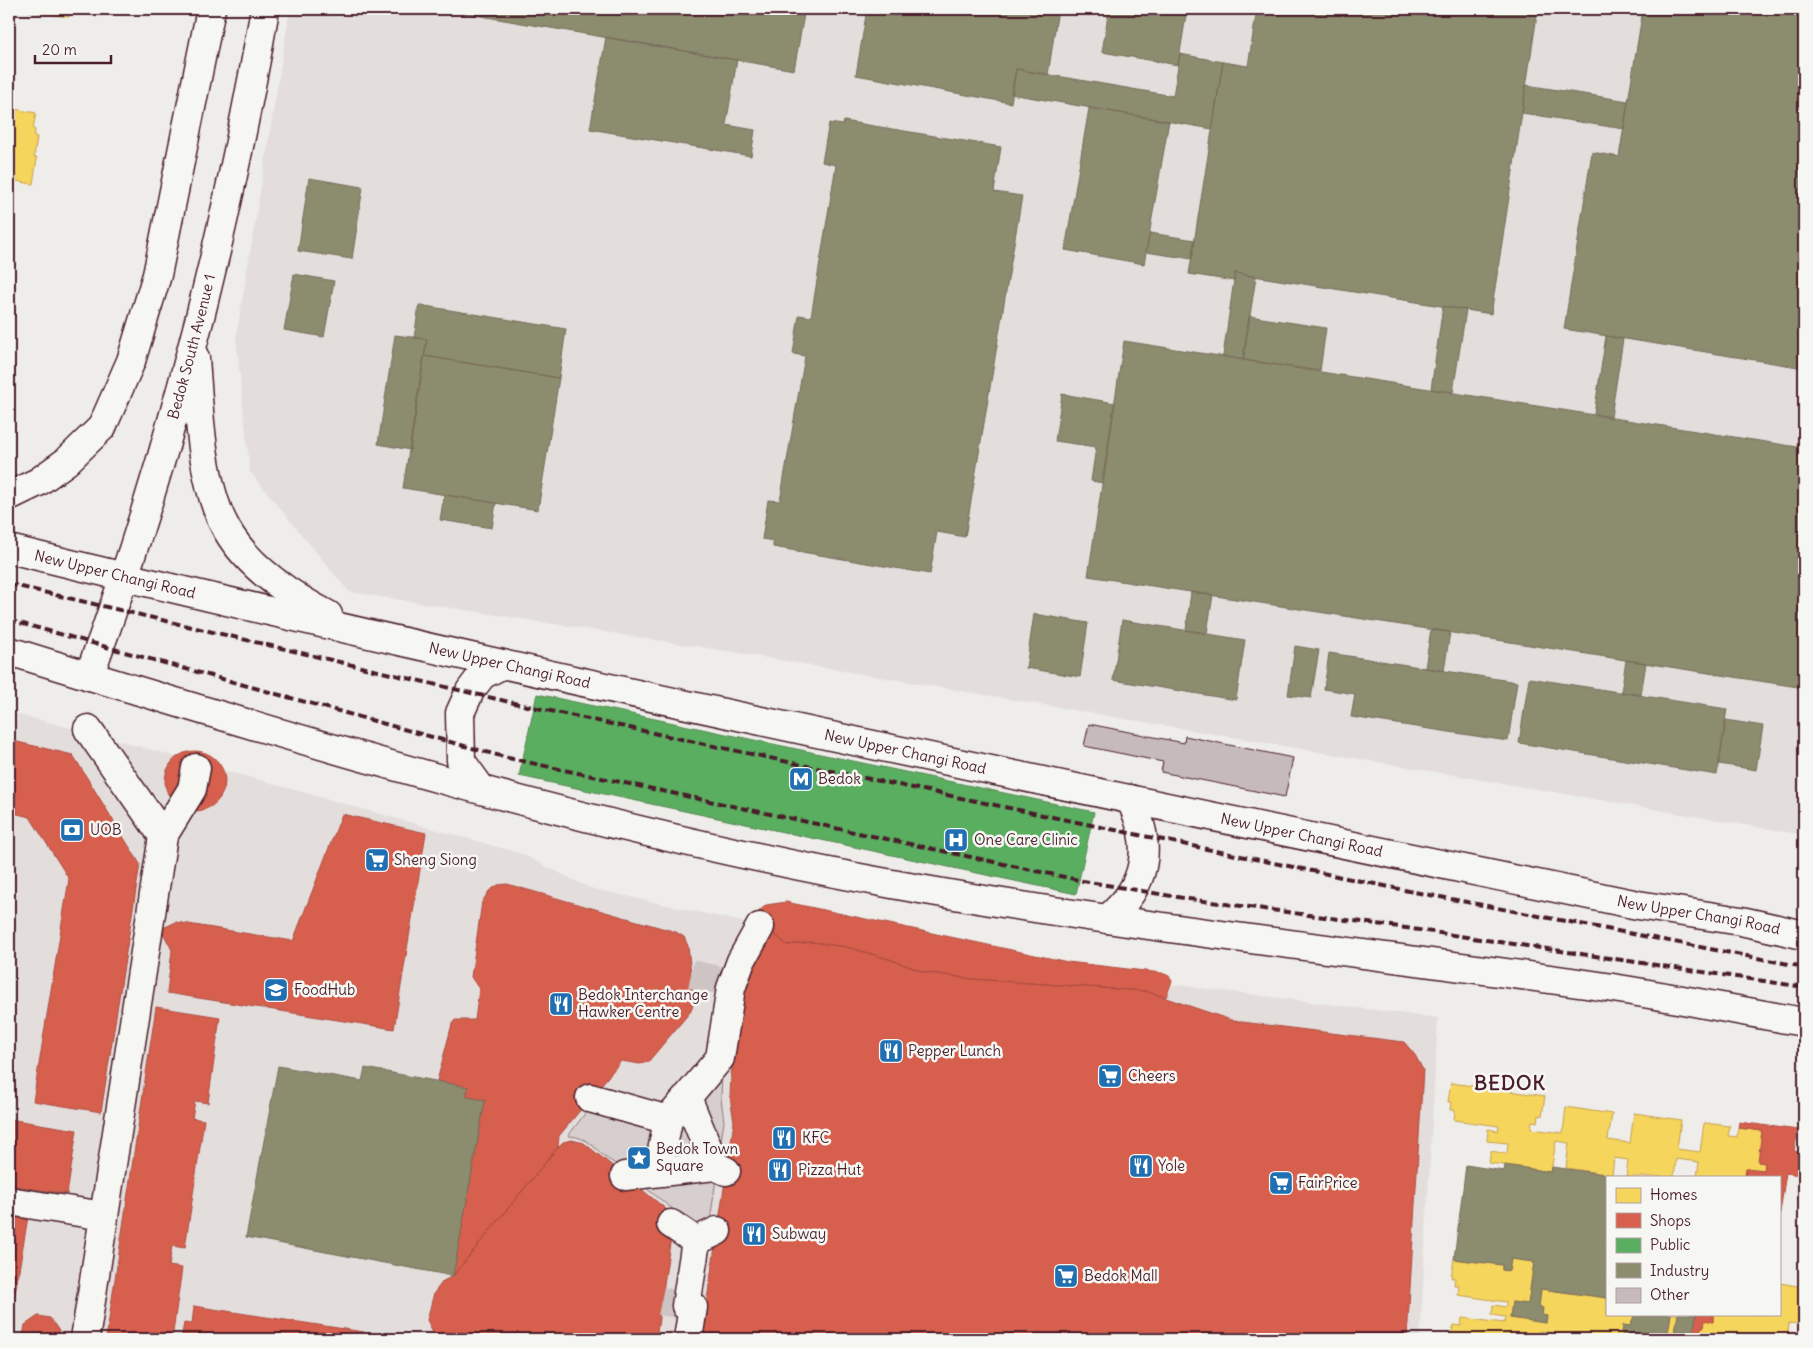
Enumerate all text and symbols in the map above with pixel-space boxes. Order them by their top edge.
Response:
scale bar [35,32,111,64]
text: 20 m [42,40,77,59]
street label: Bedok South Avenue 1 [163,272,219,421]
street label: New Upper Changi Road [33,546,198,602]
street label: New Upper Changi Road [427,638,592,692]
street label: New Upper Changi Road [823,725,988,778]
metro station icon: Bedok [788,766,814,792]
place label: Bedok [818,769,861,788]
street label: New Upper Changi Road [1219,809,1385,861]
bank icon: UOB [59,817,85,843]
place label: UOB [90,820,122,839]
hospital icon: One Care Clinic [943,827,969,853]
place label: One Care Clinic [974,830,1078,849]
supermarket icon: Sheng Siong [364,847,390,873]
place label: Sheng Siong [394,850,477,869]
street label: New Upper Changi Road [1616,891,1782,938]
school or university icon: FoodHub [263,977,289,1003]
place label: FoodHub [294,980,355,999]
place label: Bedok Interchange Hawker Centre [578,985,708,1021]
restaurant icon: Bedok Interchange Hawker Centre [548,991,574,1017]
restaurant icon: Pepper Lunch [878,1038,904,1064]
place label: Pepper Lunch [908,1041,1001,1060]
supermarket icon: Cheers [1097,1063,1123,1089]
place label: Cheers [1128,1066,1176,1085]
district label: BEDOK [1474,1070,1546,1095]
restaurant icon: KFC [771,1125,797,1151]
place label: KFC [802,1128,830,1147]
place label: Bedok Town Square [656,1139,738,1175]
place icon: Bedok Town Square [626,1145,652,1171]
restaurant icon: Yole [1128,1153,1154,1179]
place label: Yole [1158,1156,1185,1175]
restaurant icon: Pizza Hut [767,1157,793,1183]
place label: Pizza Hut [798,1160,861,1179]
supermarket icon: FairPrice [1268,1170,1294,1196]
place label: FairPrice [1298,1173,1358,1192]
legend [1606,1176,1780,1316]
text: Homes [1650,1185,1697,1204]
text: Shops [1650,1211,1691,1230]
restaurant icon: Subway [741,1221,767,1247]
place label: Subway [772,1224,826,1243]
text: Public [1650,1235,1691,1254]
text: Industry [1650,1261,1709,1280]
supermarket icon: Bedok Mall [1053,1263,1079,1289]
place label: Bedok Mall [1084,1266,1158,1285]
text: Other [1650,1285,1690,1304]

